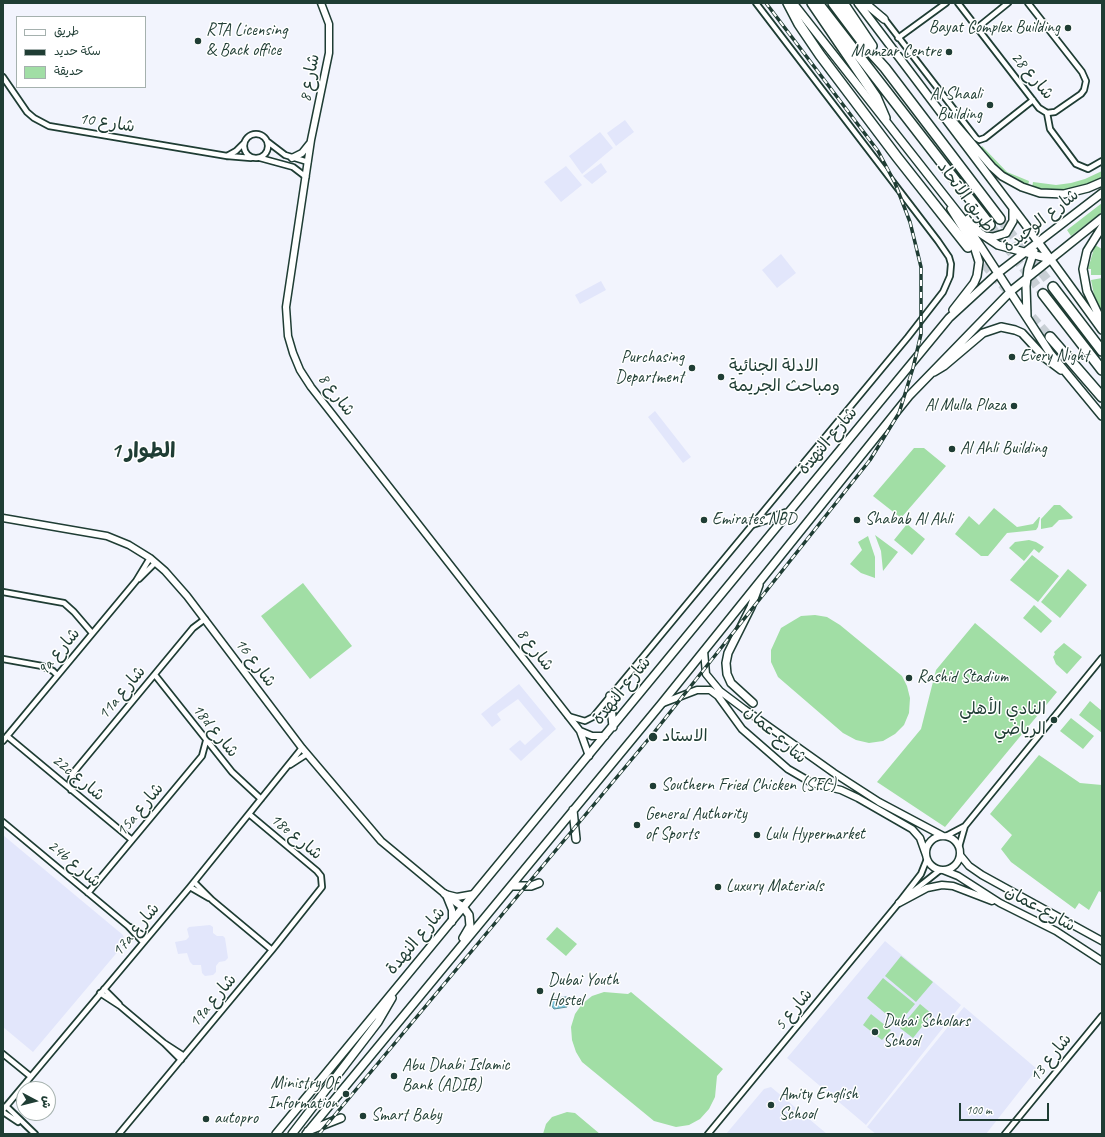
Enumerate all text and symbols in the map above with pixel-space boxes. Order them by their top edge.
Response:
legend [16,16,146,88]
place label: Bayat Complex Building [929,18,1060,38]
place label: RTA Licensing & Back office [206,21,287,61]
text: طريق [54,23,79,39]
marker: Bayat Complex Building [1063,23,1073,33]
marker: RTA Licensing & Back office [193,36,203,46]
place label: Mamzar Centre [851,42,941,62]
text: سكة حديد [54,43,101,59]
marker: Mamzar Centre [944,47,954,57]
street label: شارع 28 [1006,48,1058,104]
street label: شارع 8 [295,52,325,104]
text: حديقة [54,63,83,79]
place label: Al Shaali Building [930,85,982,125]
marker: Al Shaali Building [985,100,995,110]
street label: شارع 10 [78,109,136,137]
street label: طريق الاتحاد [932,157,998,237]
street label: شارع الوحيدة [999,185,1083,257]
place label: Every Night [1020,347,1089,367]
place label: Purchasing Department [615,348,684,388]
marker: Every Night [1007,352,1017,362]
place label: الادلة الجنائية ومباحث الجريمة [729,357,840,397]
marker: Purchasing Department [687,363,697,373]
street label: شارع 8 [313,369,359,421]
marker: الادلة الجنائية ومباحث الجريمة [716,372,726,382]
place label: Al Mulla Plaza [925,396,1006,416]
marker: Al Mulla Plaza [1009,401,1019,411]
street label: شارع النهدة [794,403,862,479]
district label: الطوار 1 [111,438,175,464]
place label: Al Ahli Building [960,439,1047,459]
marker: Al Ahli Building [947,444,957,454]
place label: Emirates NBD [712,510,796,530]
place label: Shabab Al Ahli [865,510,953,530]
marker: Emirates NBD [699,515,709,525]
marker: Shabab Al Ahli [852,515,862,525]
street label: 9a شارع [33,624,85,680]
street label: شارع 8 [512,625,558,675]
street label: شارع 16 [230,634,280,692]
street label: شارع النهدة [588,653,656,729]
street label: 11a شارع [94,662,150,724]
place label: Rashid Stadium [917,668,1008,688]
marker: Rashid Stadium [904,673,914,683]
street label: 18d شارع [187,700,243,762]
place label: النادي الأهلي الرياضي [959,700,1046,740]
street label: شارع عمان [739,702,811,768]
marker: النادي الأهلي الرياضي [1049,715,1059,725]
place label: الاستاد [662,727,708,747]
marker: الاستاد [647,731,659,743]
street label: 22c شارع [48,750,108,806]
place label: Southern Fried Chicken (SFC) [661,776,836,796]
street label: 15a شارع [112,779,168,841]
marker: Southern Fried Chicken (SFC) [648,781,658,791]
place label: General Authority of Sports [645,805,747,845]
street label: 18e شارع [266,809,326,865]
marker: General Authority of Sports [632,820,642,830]
place label: Lulu Hypermarket [765,825,865,845]
marker: Lulu Hypermarket [752,830,762,840]
street label: 24b شارع [43,836,105,892]
place label: Luxury Materials [726,877,823,897]
street label: شارع عمان [1001,881,1079,937]
marker: Luxury Materials [713,882,723,892]
street label: 17a شارع [108,899,164,961]
street label: شارع النهدة [382,903,450,979]
street label: 19a شارع [185,970,241,1032]
place label: Dubai Youth Hostel [548,971,619,1011]
street label: شارع 5 [771,985,817,1035]
marker: Dubai Youth Hostel [535,986,545,996]
place label: Dubai Scholars School [883,1012,970,1052]
marker: Dubai Scholars School [870,1027,880,1037]
street label: شارع 13 [1025,1030,1077,1086]
place label: Abu Dhabi Islamic Bank (ADIB) [402,1056,510,1096]
marker: Abu Dhabi Islamic Bank (ADIB) [389,1071,399,1081]
place label: Ministry Of Information [268,1074,338,1114]
north arrow [16,1081,56,1121]
place label: Amity English School [779,1085,858,1125]
marker: Ministry Of Information [341,1089,351,1099]
text: ش [39,1095,55,1109]
scale bar [961,1095,1051,1121]
marker: Amity English School [766,1100,776,1110]
text: 100 m [966,1102,992,1118]
place label: Smart Baby [371,1106,442,1126]
place label: autopro [214,1109,258,1129]
marker: Smart Baby [358,1111,368,1121]
marker: autopro [201,1114,211,1124]

